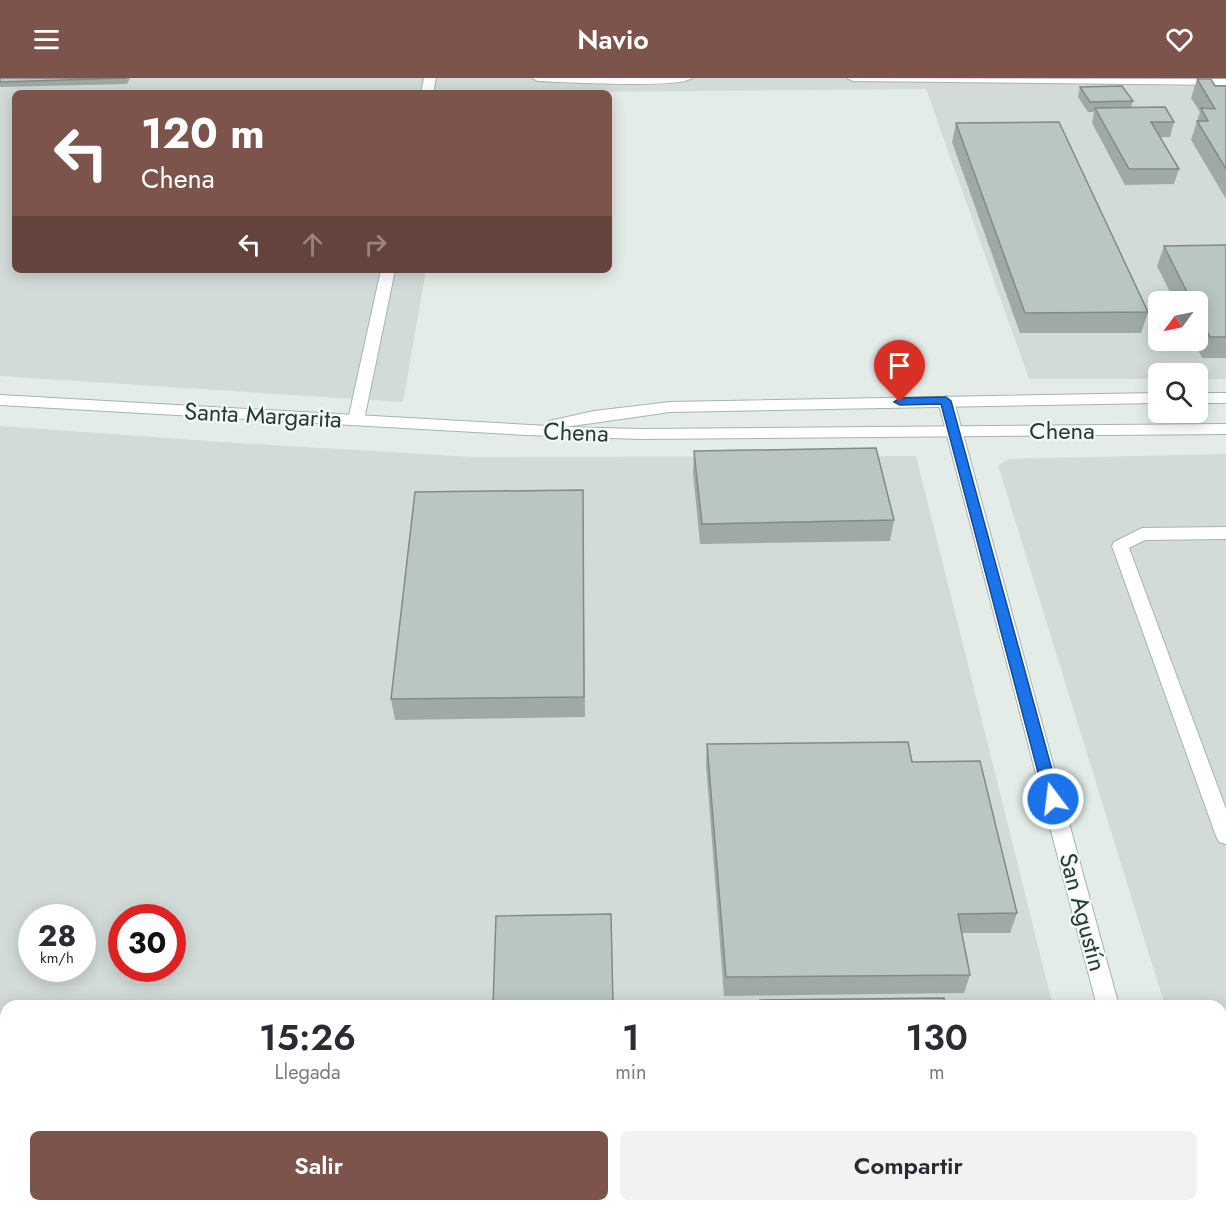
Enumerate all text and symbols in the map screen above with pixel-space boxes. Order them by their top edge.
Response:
text: Navio [577,20,649,59]
icon: menu [30,23,63,56]
icon: heart [1163,23,1196,56]
text: 120 m [141,103,265,164]
icon: left [42,114,120,192]
text: Chena [141,159,215,198]
icon: left [233,228,266,261]
icon: ahead [296,228,329,261]
icon: right [359,228,392,261]
north arrow [1148,291,1208,351]
map controls [1148,291,1208,423]
pin [874,340,925,402]
icon: arrive [883,349,916,382]
button: search [1148,363,1208,423]
street label: Santa Margarita [183,393,343,437]
street label: Chena [543,413,609,451]
street label: Chena [1029,413,1095,448]
position arrow [1021,767,1085,831]
street label: San Agustín [1050,849,1116,975]
speed limit sign: 30 [108,904,186,982]
text: 28 [38,914,76,957]
text: km/h [40,947,74,969]
text: 15:26 [259,1011,356,1063]
text: 1 [622,1011,640,1063]
text: 130 [906,1011,968,1063]
text: Llegada [275,1058,341,1087]
text: min [615,1058,647,1087]
text: m [929,1058,945,1087]
button: Salir [30,1131,608,1200]
button: Compartir [620,1131,1197,1200]

